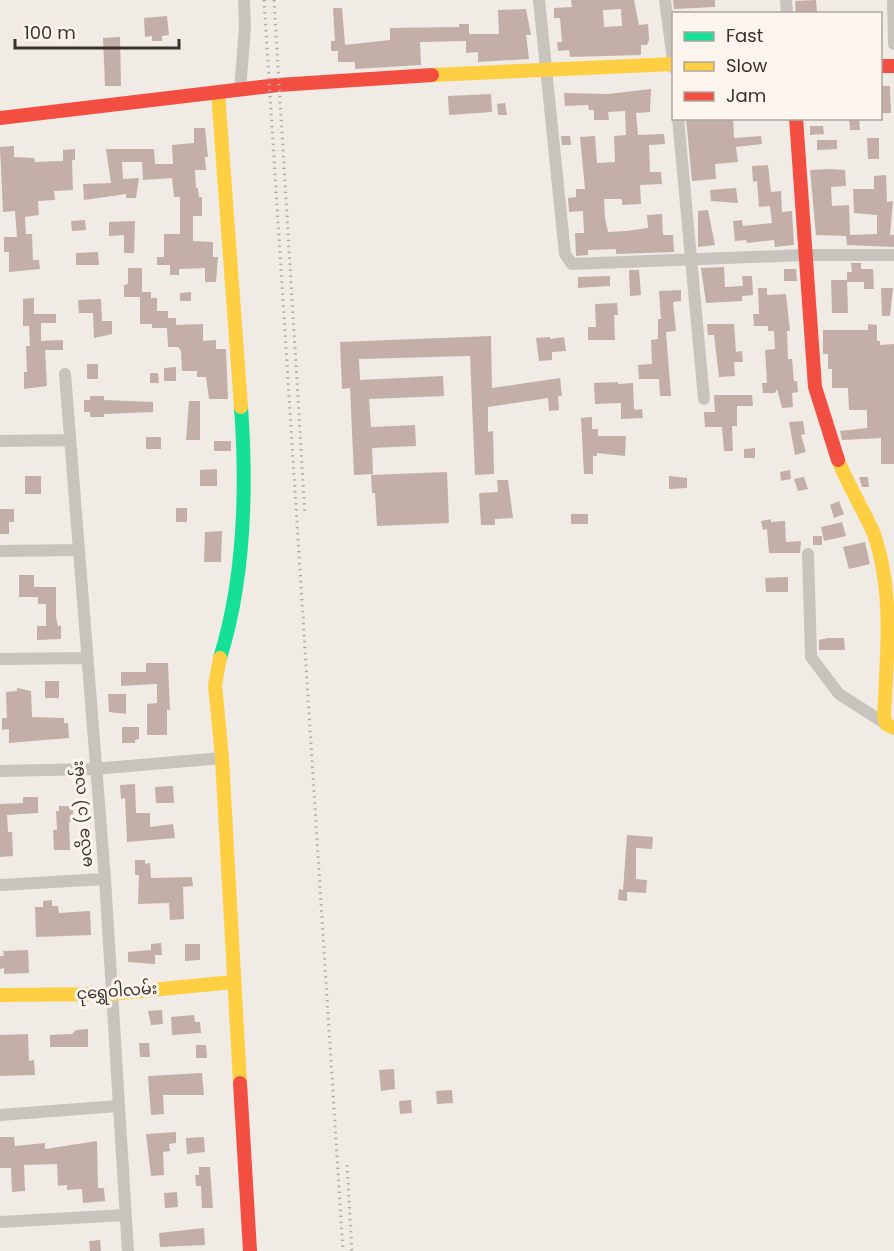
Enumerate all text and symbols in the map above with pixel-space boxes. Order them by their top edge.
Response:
scale bar [15,12,178,50]
legend [672,12,882,120]
text: 100 m [24,20,76,45]
text: Fast [726,23,763,48]
text: Slow [726,53,768,78]
text: Jam [726,83,766,108]
street label: မလိခ (၁) လမ်း [66,760,98,868]
street label: ငုရွှေဝါလမ်း [76,977,158,1008]

